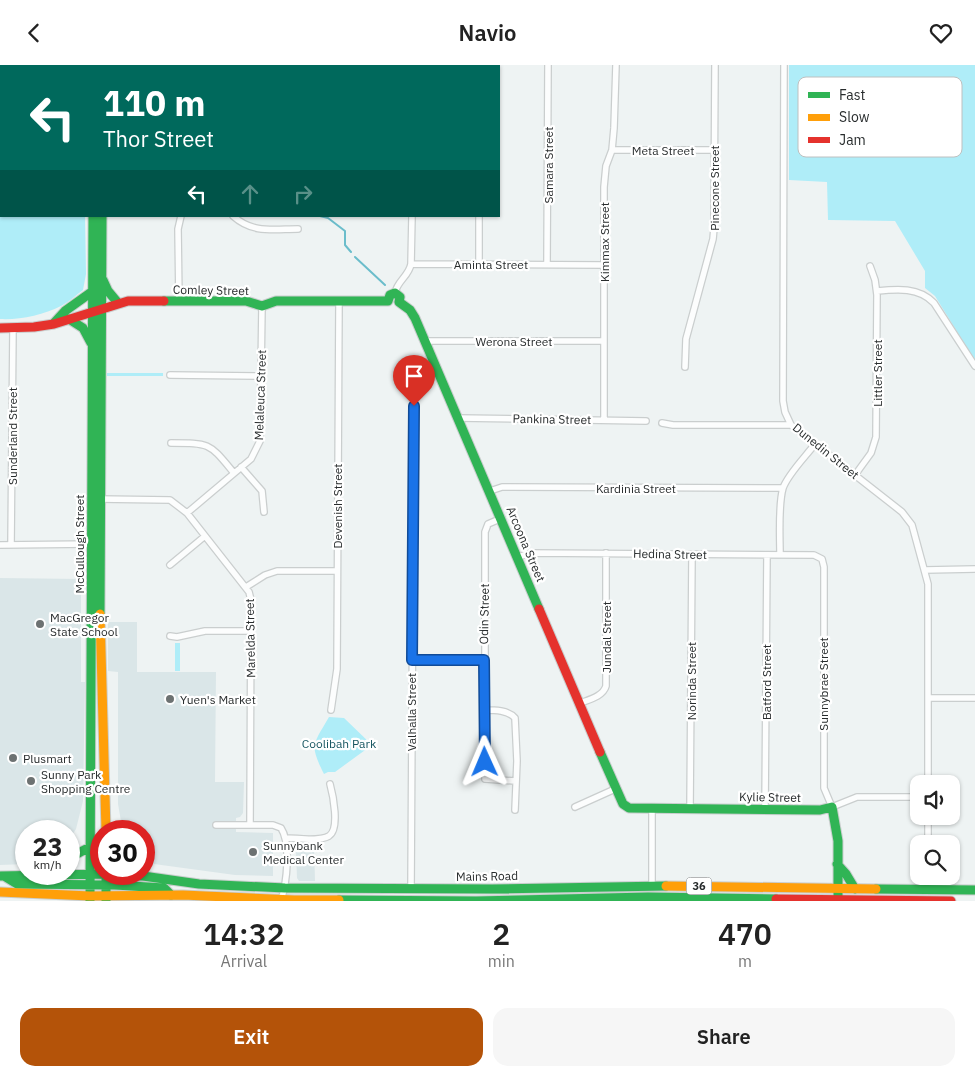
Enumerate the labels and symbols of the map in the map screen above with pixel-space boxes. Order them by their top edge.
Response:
legend [798,77,962,157]
text: Fast [839,86,865,104]
text: Slow [839,108,870,126]
street label: Samara Street [541,127,556,203]
text: Jam [839,131,866,149]
street label: Meta Street [632,143,694,158]
street label: Pinecone Street [707,145,722,231]
street label: Kimmax Street [597,202,612,282]
street label: Aminta Street [454,257,528,272]
street label: Comley Street [173,282,249,298]
street label: Werona Street [475,334,553,349]
street label: Littler Street [870,339,885,407]
street label: Melaleuca Street [251,349,269,441]
pin [393,355,435,406]
street label: Sunderland Street [5,387,20,485]
street label: Pankina Street [513,411,591,427]
street label: Dunedin Street [790,420,862,482]
street label: Devenish Street [330,463,345,549]
street label: Kardinia Street [596,481,676,496]
street label: McCullough Street [72,495,87,593]
street label: Arcoona Street [503,504,549,584]
street label: Hedina Street [633,546,707,562]
street label: Odin Street [476,583,492,645]
street label: Marelda Street [242,598,258,678]
street label: Jundal Street [599,601,614,673]
place label: MacGregor State School [50,610,118,639]
marker: MacGregor State School [34,618,46,630]
street label: Sunnybrae Street [816,637,831,731]
street label: Norinda Street [684,642,699,720]
street label: Batford Street [759,644,774,720]
street label: Valhalla Street [404,673,419,751]
place label: Yuen's Market [180,692,256,707]
marker: Yuen's Market [164,693,176,705]
position arrow [458,735,510,787]
park label: Coolibah Park [302,736,377,751]
place label: Plusmart [23,751,72,766]
marker: Plusmart [7,752,19,764]
place label: Sunny Park Shopping Centre [41,767,131,796]
marker: Sunny Park Shopping Centre [25,775,37,787]
street label: Kylie Street [739,789,801,805]
speed limit sign: 30 [90,820,155,885]
place label: Sunnybank Medical Center [263,838,344,867]
marker: Sunnybank Medical Center [247,846,259,858]
street label: Mains Road [456,868,518,884]
road number: 36 [686,877,712,894]

